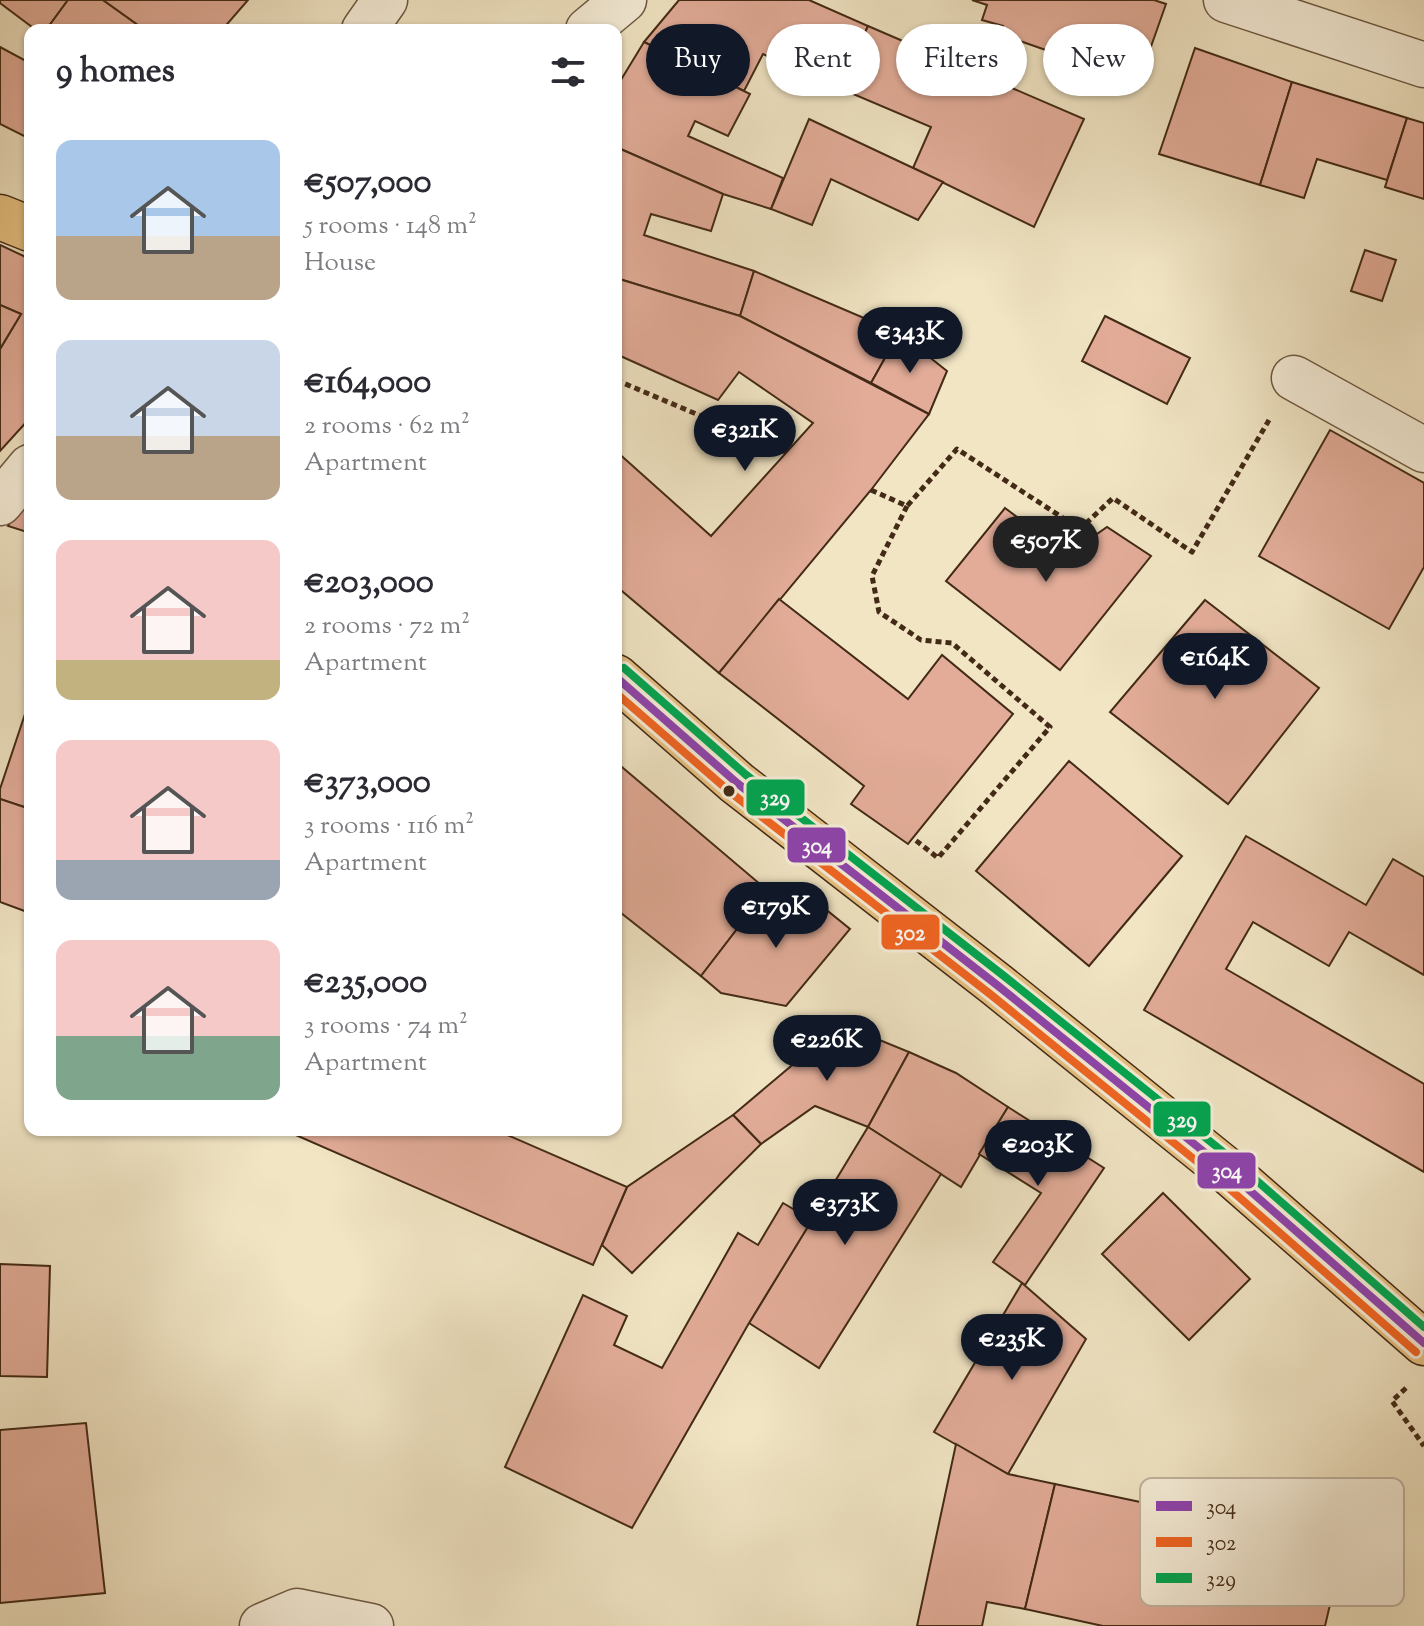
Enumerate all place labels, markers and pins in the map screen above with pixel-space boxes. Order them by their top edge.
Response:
pin: €343K [854,307,966,375]
pin: €321K [689,405,801,473]
pin: €507K [990,516,1102,584]
pin: €164K [1159,633,1271,701]
unlabelled marker [721,783,737,799]
pin: €179K [720,882,832,950]
pin: €226K [771,1015,883,1083]
pin: €203K [982,1120,1094,1188]
pin: €373K [789,1179,901,1247]
pin: €235K [956,1314,1068,1382]

